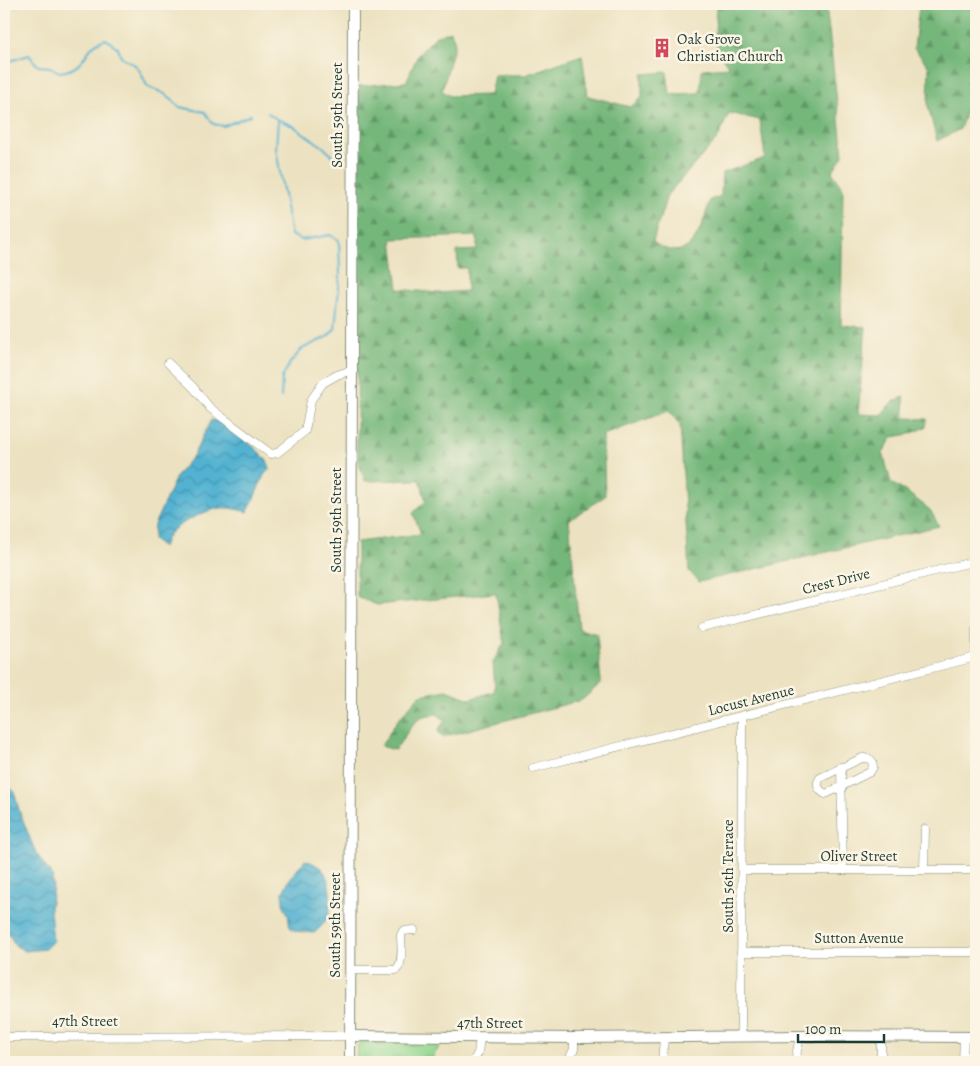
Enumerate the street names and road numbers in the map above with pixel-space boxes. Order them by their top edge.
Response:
street label: South 59th Street [327,62,347,168]
street label: South 59th Street [326,467,346,573]
street label: Crest Drive [800,563,872,599]
street label: Locust Avenue [706,680,796,720]
street label: South 56th Terrace [718,819,738,933]
street label: Oliver Street [820,846,898,866]
street label: South 59th Street [325,872,345,978]
street label: Sutton Avenue [814,928,904,948]
street label: 47th Street [52,1011,118,1031]
street label: 47th Street [457,1013,523,1033]

